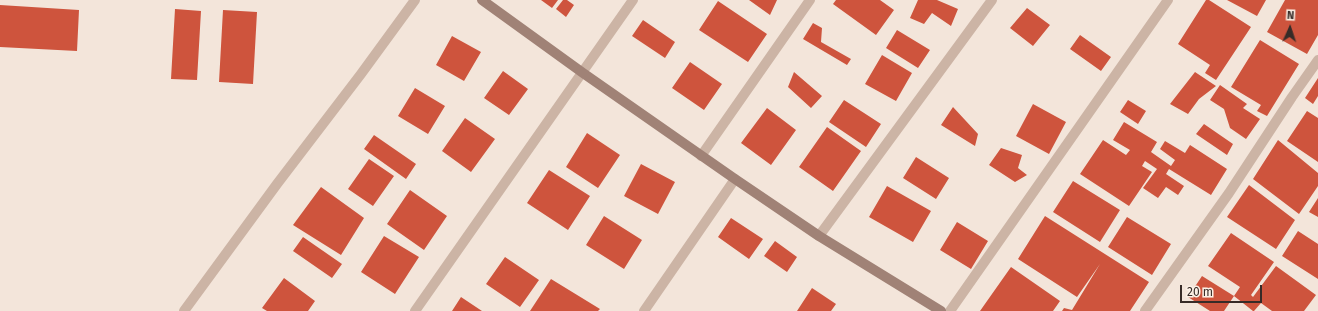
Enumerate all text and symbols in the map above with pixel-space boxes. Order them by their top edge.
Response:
north arrow [1270,8,1310,48]
text: N [1287,9,1295,22]
scale bar [1182,277,1264,303]
text: 20 m [1187,285,1213,299]

